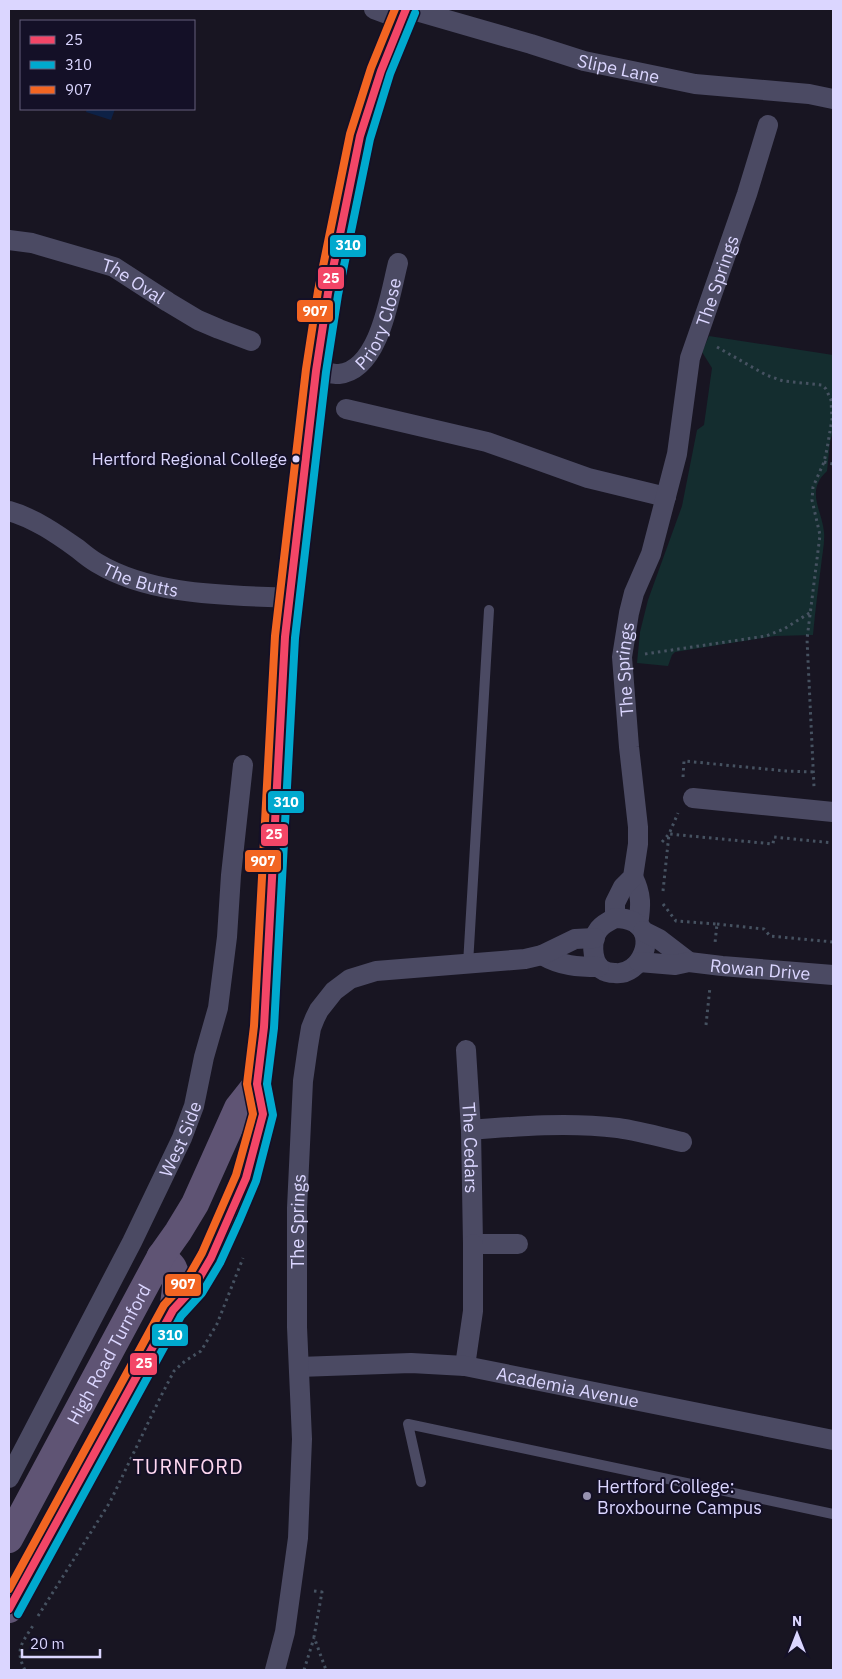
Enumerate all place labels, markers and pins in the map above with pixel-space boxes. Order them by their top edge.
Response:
place label: Hertford Regional College [92,448,287,470]
marker: Hertford Regional College [291,454,301,464]
place label: Hertford College: Broxbourne Campus [597,1475,762,1519]
marker: Hertford College: Broxbourne Campus [581,1490,593,1502]

